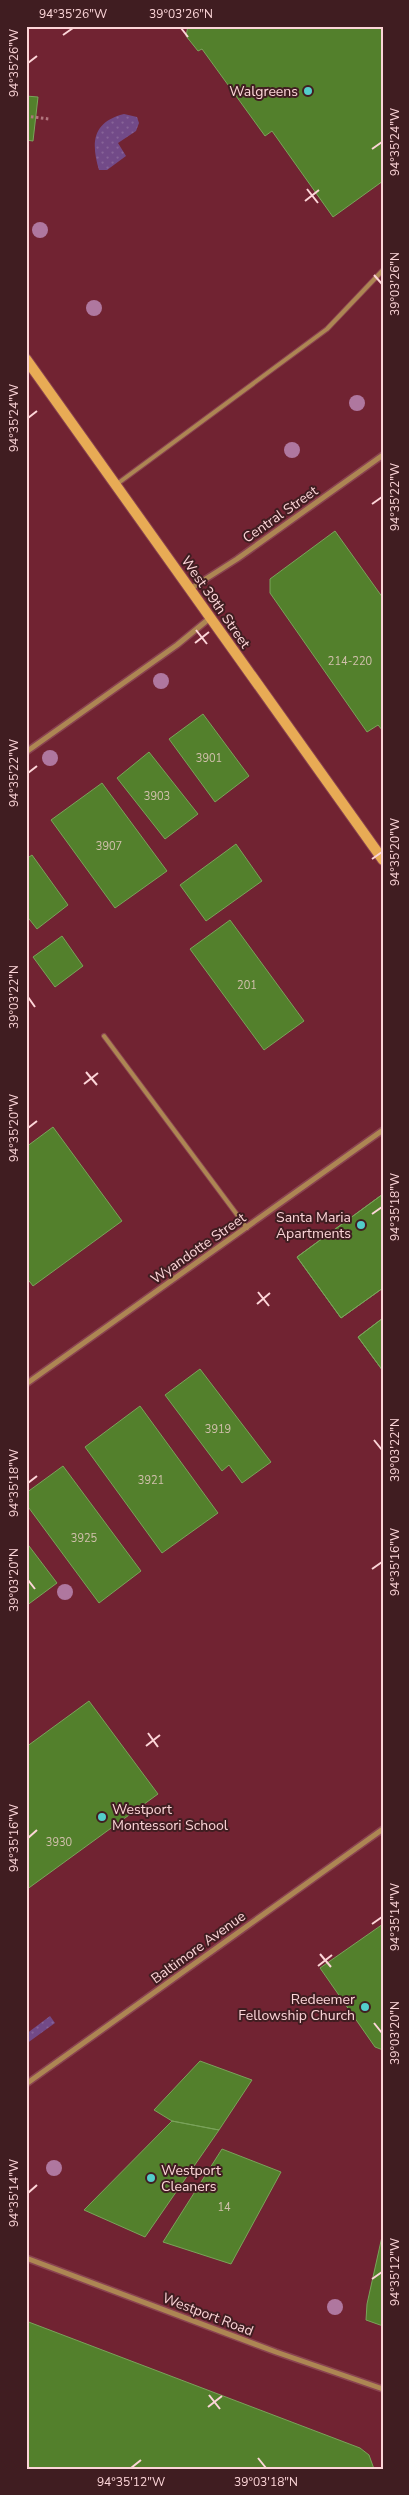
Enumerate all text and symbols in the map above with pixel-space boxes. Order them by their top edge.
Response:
text: 94°35'26"W [39,6,107,22]
text: 39°03'26"N [149,6,213,22]
text: 94°35'26"W [6,29,22,97]
place label: Walgreens [229,82,298,101]
marker: Walgreens [302,85,314,97]
text: 94°35'24"W [387,108,403,176]
text: 39°03'26"N [387,252,403,316]
text: 94°35'24"W [6,384,22,452]
text: 94°35'22"W [387,463,403,531]
street label: Central Street [239,481,322,547]
street label: West 39th Street [177,552,255,652]
house number: 214-220 [328,654,373,669]
text: 94°35'22"W [6,739,22,807]
house number: 3901 [196,751,222,766]
house number: 3903 [144,789,170,804]
text: 94°35'20"W [387,818,403,886]
house number: 3907 [96,839,122,854]
text: 39°03'22"N [6,965,22,1029]
house number: 201 [237,978,257,993]
text: 94°35'20"W [6,1094,22,1162]
text: 94°35'18"W [387,1173,403,1241]
street label: Wyandotte Street [147,1208,250,1288]
place label: Santa Maria Apartments [276,1208,351,1243]
marker: Santa Maria Apartments [355,1219,367,1231]
text: 39°03'22"N [387,1418,403,1482]
house number: 3919 [205,1422,231,1437]
text: 94°35'18"W [6,1449,22,1517]
house number: 3921 [138,1473,164,1488]
text: 94°35'16"W [387,1528,403,1596]
house number: 3925 [71,1531,98,1546]
text: 39°03'20"N [6,1548,22,1612]
place label: Westport Montessori School [112,1800,229,1835]
text: 94°35'16"W [6,1804,22,1872]
marker: Westport Montessori School [96,1811,108,1823]
house number: 3930 [46,1835,73,1850]
text: 94°35'14"W [387,1883,403,1951]
street label: Baltimore Avenue [147,1907,249,1988]
place label: Redeemer Fellowship Church [238,1990,355,2025]
marker: Redeemer Fellowship Church [359,2001,371,2013]
text: 39°03'20"N [387,2001,403,2065]
text: 94°35'14"W [6,2159,22,2227]
place label: Westport Cleaners [161,2161,221,2196]
marker: Westport Cleaners [145,2172,157,2184]
house number: 14 [217,2200,231,2215]
text: 94°35'12"W [387,2238,403,2306]
street label: Westport Road [160,2288,256,2341]
text: 94°35'12"W [97,2474,165,2490]
text: 39°03'18"N [234,2474,298,2490]

